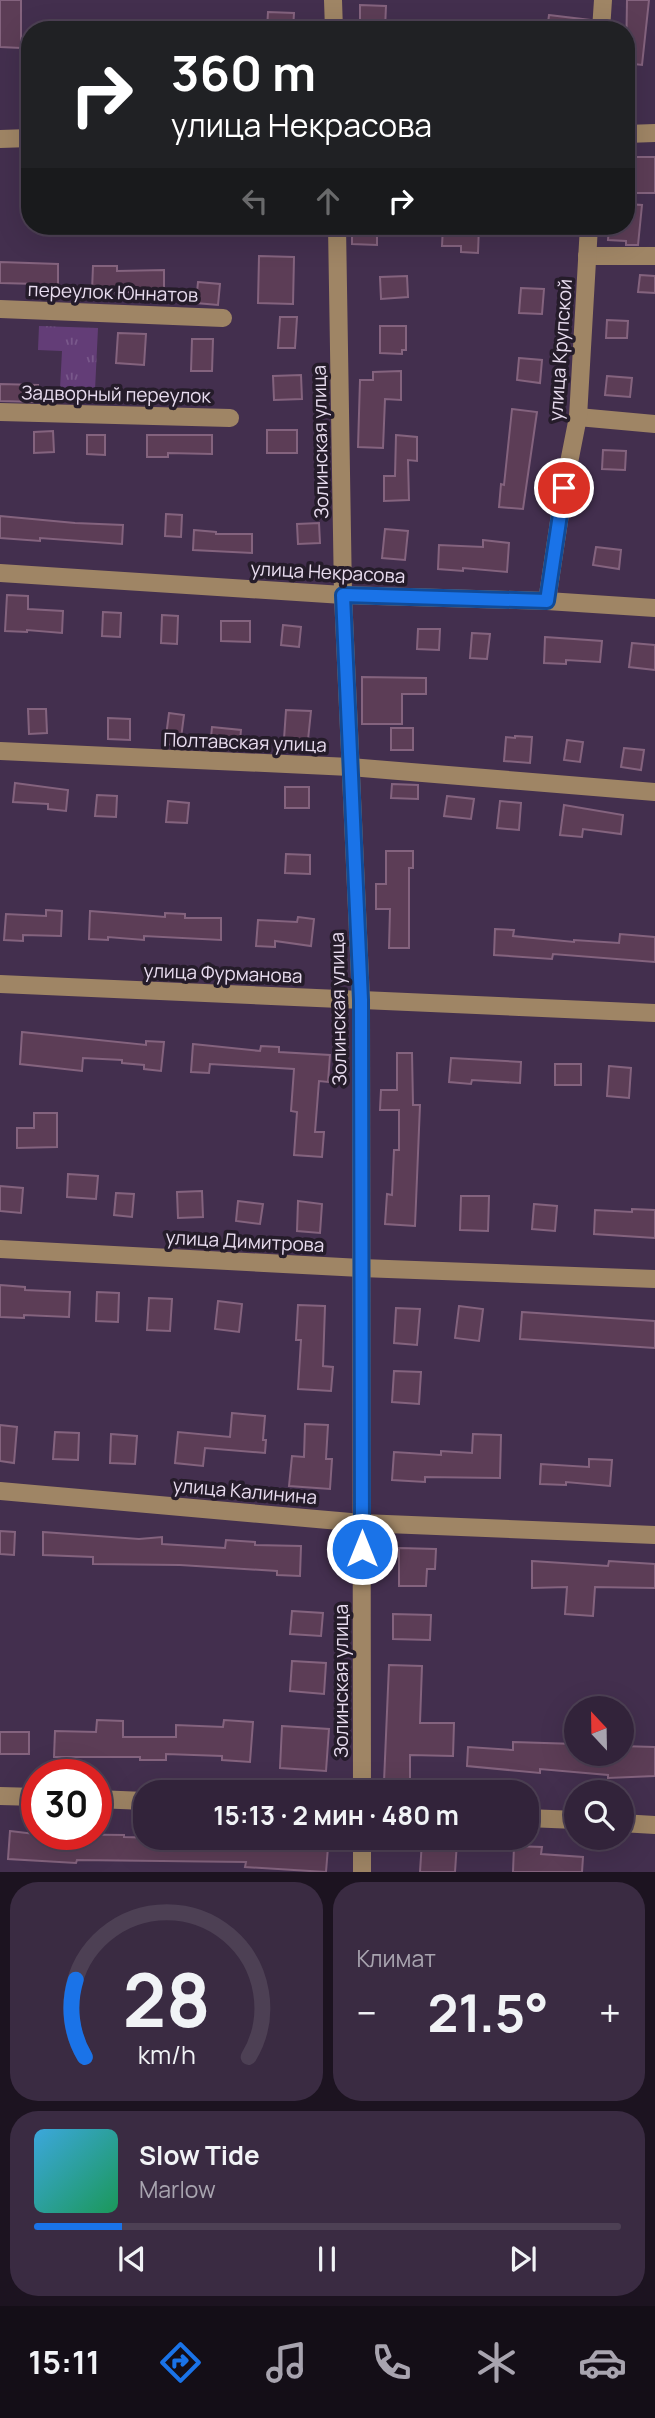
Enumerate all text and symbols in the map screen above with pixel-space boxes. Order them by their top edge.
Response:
text: 360 m [171,39,316,106]
icon: right [56,49,147,140]
text: улица Некрасова [171,103,432,147]
icon: left [236,182,274,220]
icon: ahead [309,182,347,220]
icon: right [382,182,420,220]
street label: переулок Юннатов [27,276,199,308]
street label: улица Крупской [542,278,578,422]
street label: Золинская улица [306,365,334,519]
street label: Задворный переулок [21,379,212,409]
pin [534,458,594,518]
icon: arrive [545,469,583,507]
street label: улица Некрасова [250,555,406,589]
street label: Полтавская улица [163,726,327,758]
street label: Золинская улица [324,932,352,1086]
street label: улица Фурманова [143,957,303,989]
street label: улица Димитрова [165,1224,325,1258]
street label: улица Калинина [172,1472,318,1510]
position arrow [325,1512,399,1586]
street label: Золинская улица [328,1604,354,1758]
north arrow [564,1696,634,1766]
map controls [564,1696,634,1850]
speed limit sign: 30 [21,1759,112,1850]
button: search [564,1780,634,1850]
text: 15:13 · 2 мин · 480 m [213,1797,459,1833]
text: Климат [357,1942,436,1974]
text: 28 [122,1950,210,2050]
text: 21.5° [427,1977,549,2048]
text: − [357,1986,377,2038]
text: + [599,1986,621,2038]
text: km/h [137,2037,195,2072]
text: Slow Tide [139,2137,260,2173]
text: Marlow [139,2173,216,2205]
icon: previous [113,2240,151,2278]
icon: pause [308,2240,346,2278]
icon: next [504,2240,542,2278]
icon: directions [156,2338,205,2387]
icon: music [262,2338,311,2387]
icon: phone [367,2338,416,2387]
icon: climate [472,2338,521,2387]
icon: car [578,2338,627,2387]
text: 15:11 [28,2340,100,2384]

